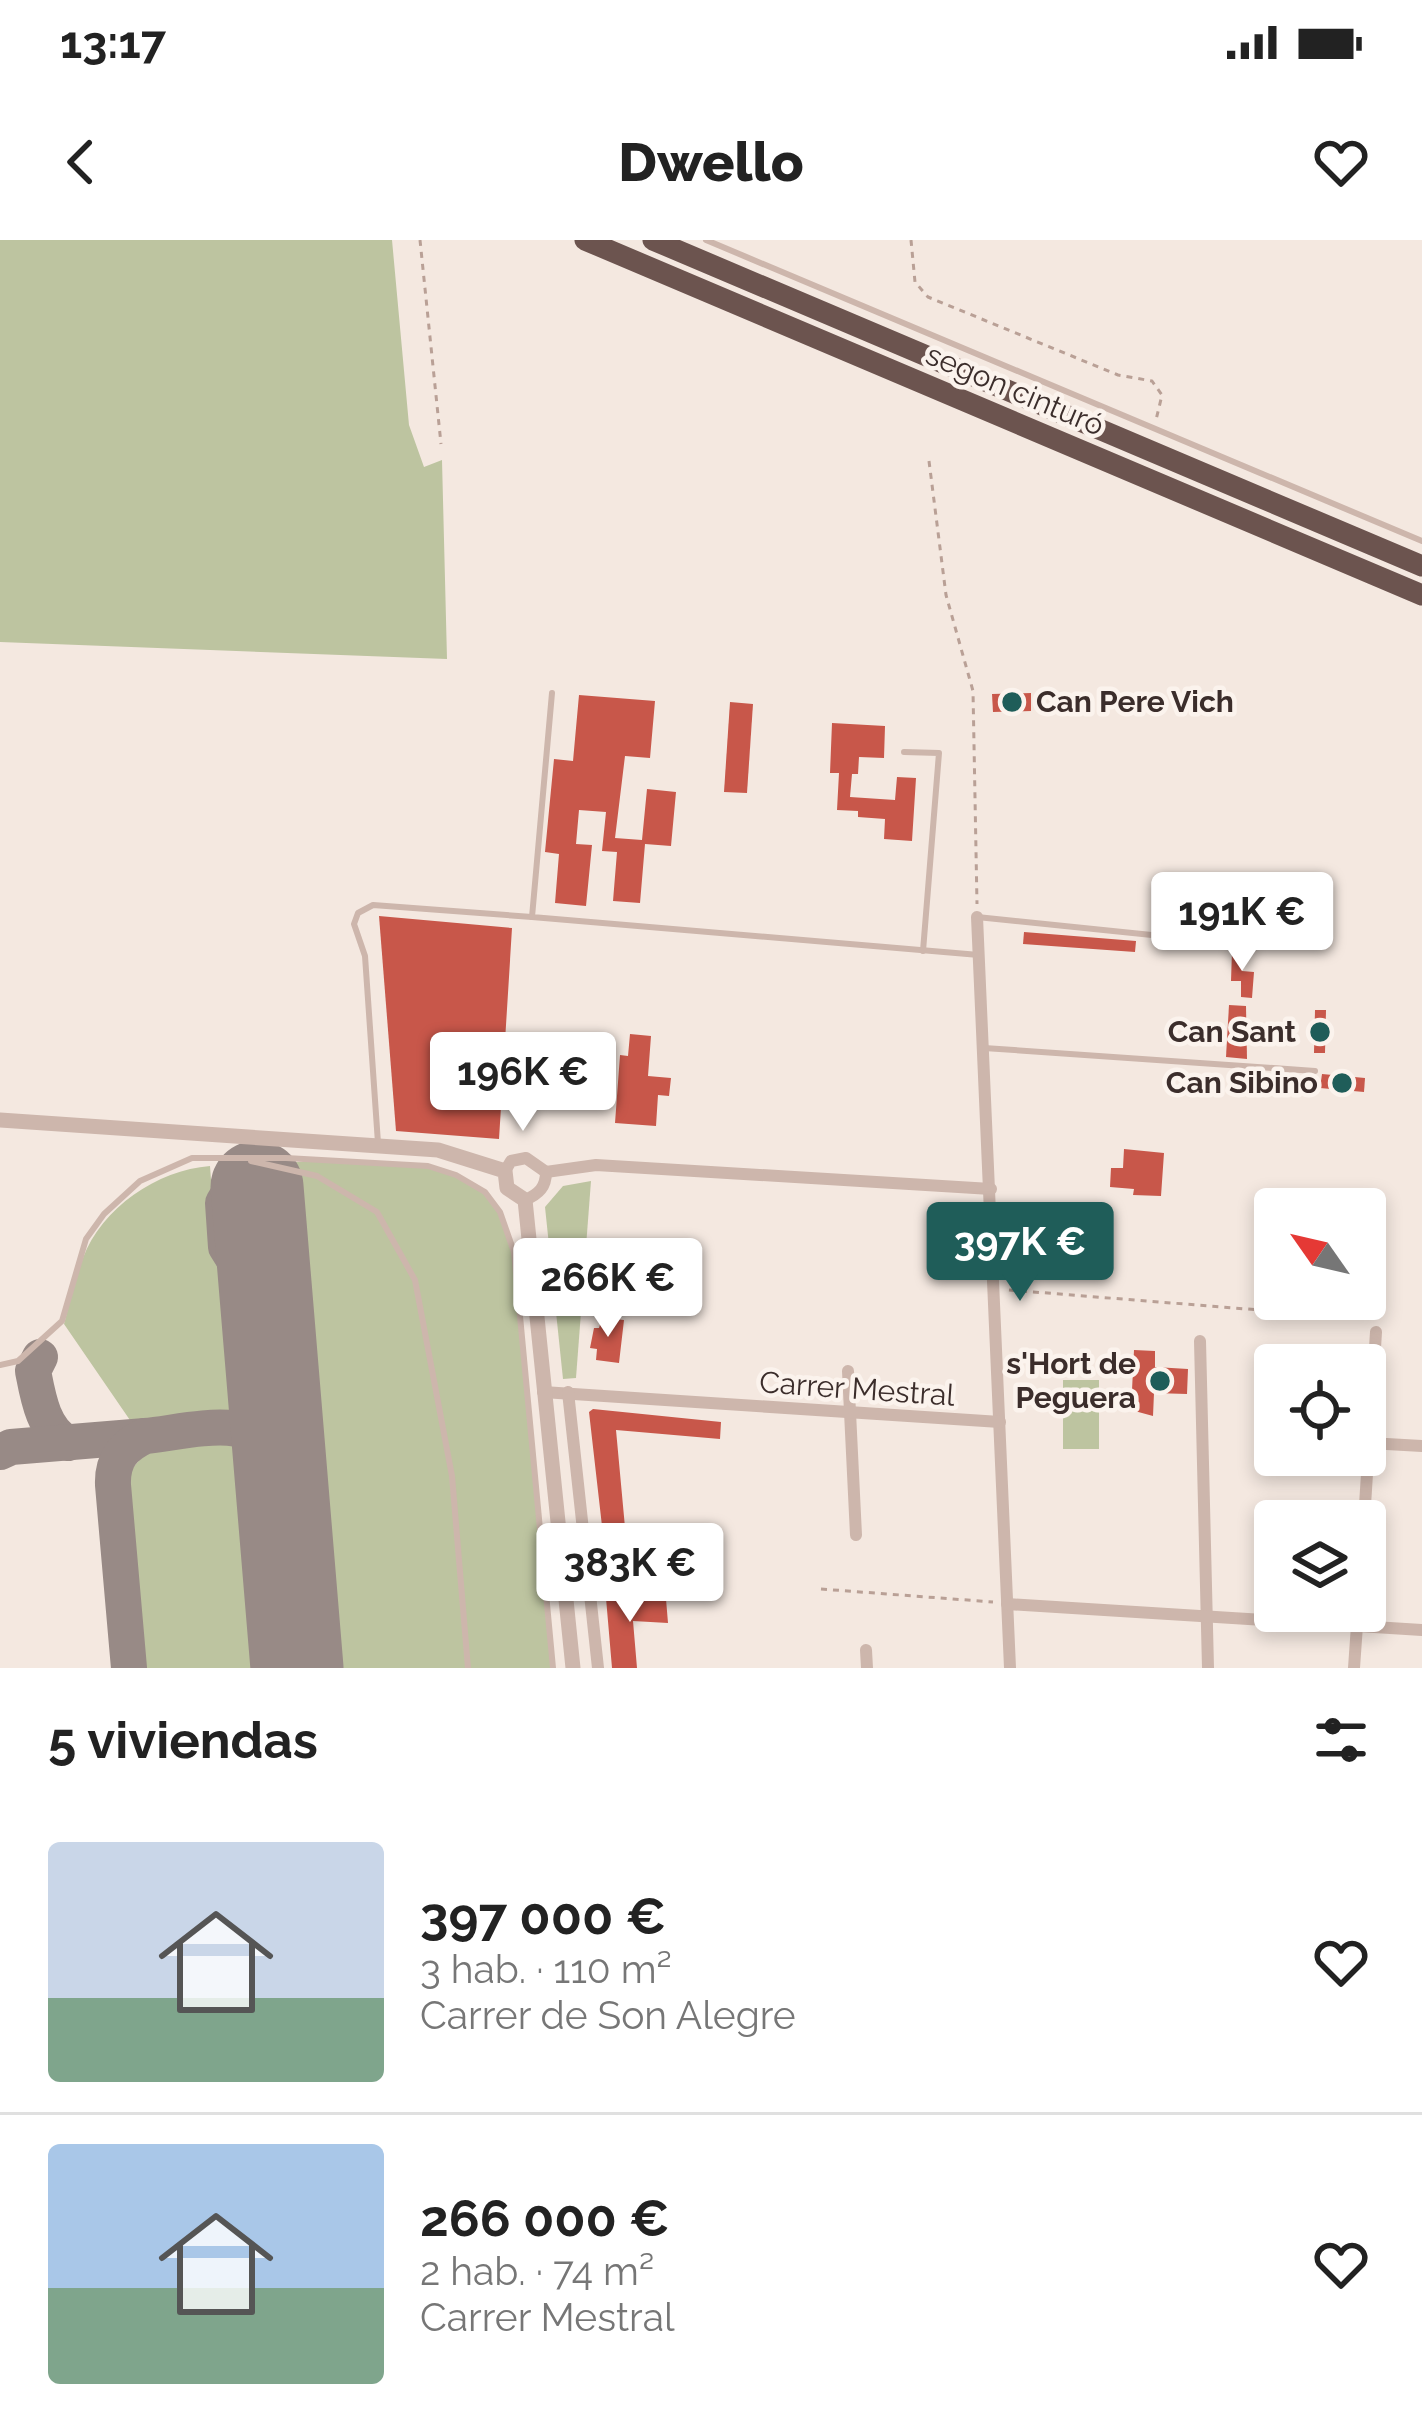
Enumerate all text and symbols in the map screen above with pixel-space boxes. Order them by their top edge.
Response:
text: 13:17 [60,16,166,69]
icon: back [48,129,114,195]
icon: heart [1308,129,1374,195]
text: Dwello [618,130,804,194]
street label: segon cinturó [921,336,1109,443]
place label: Can Pere Vich [1036,684,1234,719]
marker: Can Pere Vich [999,689,1025,715]
pin: 191K € [1144,872,1340,974]
text: 191K € [1178,888,1306,934]
place label: Can Sant [1168,1014,1296,1049]
marker: Can Sant [1307,1019,1333,1045]
pin: 196K € [425,1032,621,1134]
text: 196K € [457,1048,589,1094]
place label: Can Sibino [1166,1065,1318,1100]
marker: Can Sibino [1329,1070,1355,1096]
north arrow [1254,1188,1386,1320]
map controls [1254,1188,1386,1632]
pin: 397K € [922,1202,1118,1304]
text: 397K € [954,1218,1086,1264]
pin: 266K € [510,1238,706,1340]
text: 266K € [540,1254,676,1300]
button: locate [1254,1344,1386,1476]
place label: s'Hort de Peguera [1006,1346,1136,1415]
street label: Carrer Mestral [758,1364,957,1413]
marker: s'Hort de Peguera [1147,1368,1173,1394]
button: layers [1254,1500,1386,1632]
pin: 383K € [532,1523,728,1625]
text: 383K € [563,1539,697,1585]
icon: filters [1308,1707,1374,1773]
text: 5 viviendas [48,1710,318,1770]
text: 397 000 € [420,1886,666,1946]
icon: home [144,1890,288,2034]
icon: heart [1308,1929,1374,1995]
text: 3 hab. · 110 m² [420,1946,672,1992]
text: Carrer de Son Alegre [420,1992,796,2038]
text: 266 000 € [420,2188,670,2248]
icon: home [144,2192,288,2336]
icon: heart [1308,2231,1374,2297]
text: 2 hab. · 74 m² [420,2248,654,2294]
text: Carrer Mestral [420,2294,675,2340]

